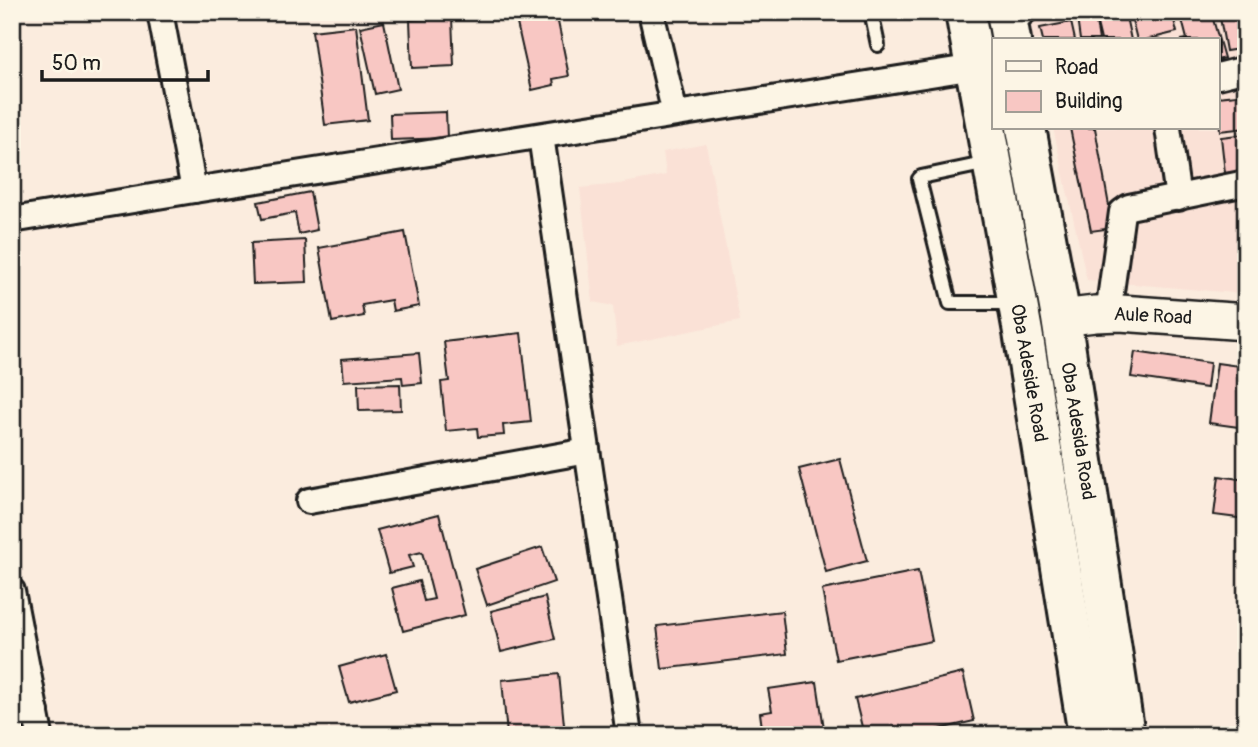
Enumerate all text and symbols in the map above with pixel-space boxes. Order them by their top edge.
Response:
scale bar [42,38,208,82]
legend [992,38,1220,130]
text: 50 m [52,50,101,77]
text: Road [1055,54,1099,81]
text: Building [1055,88,1122,115]
street label: Oba Adeside Road [1005,302,1053,444]
street label: Aule Road [1113,302,1193,330]
street label: Oba Adesida Road [1055,360,1101,502]

